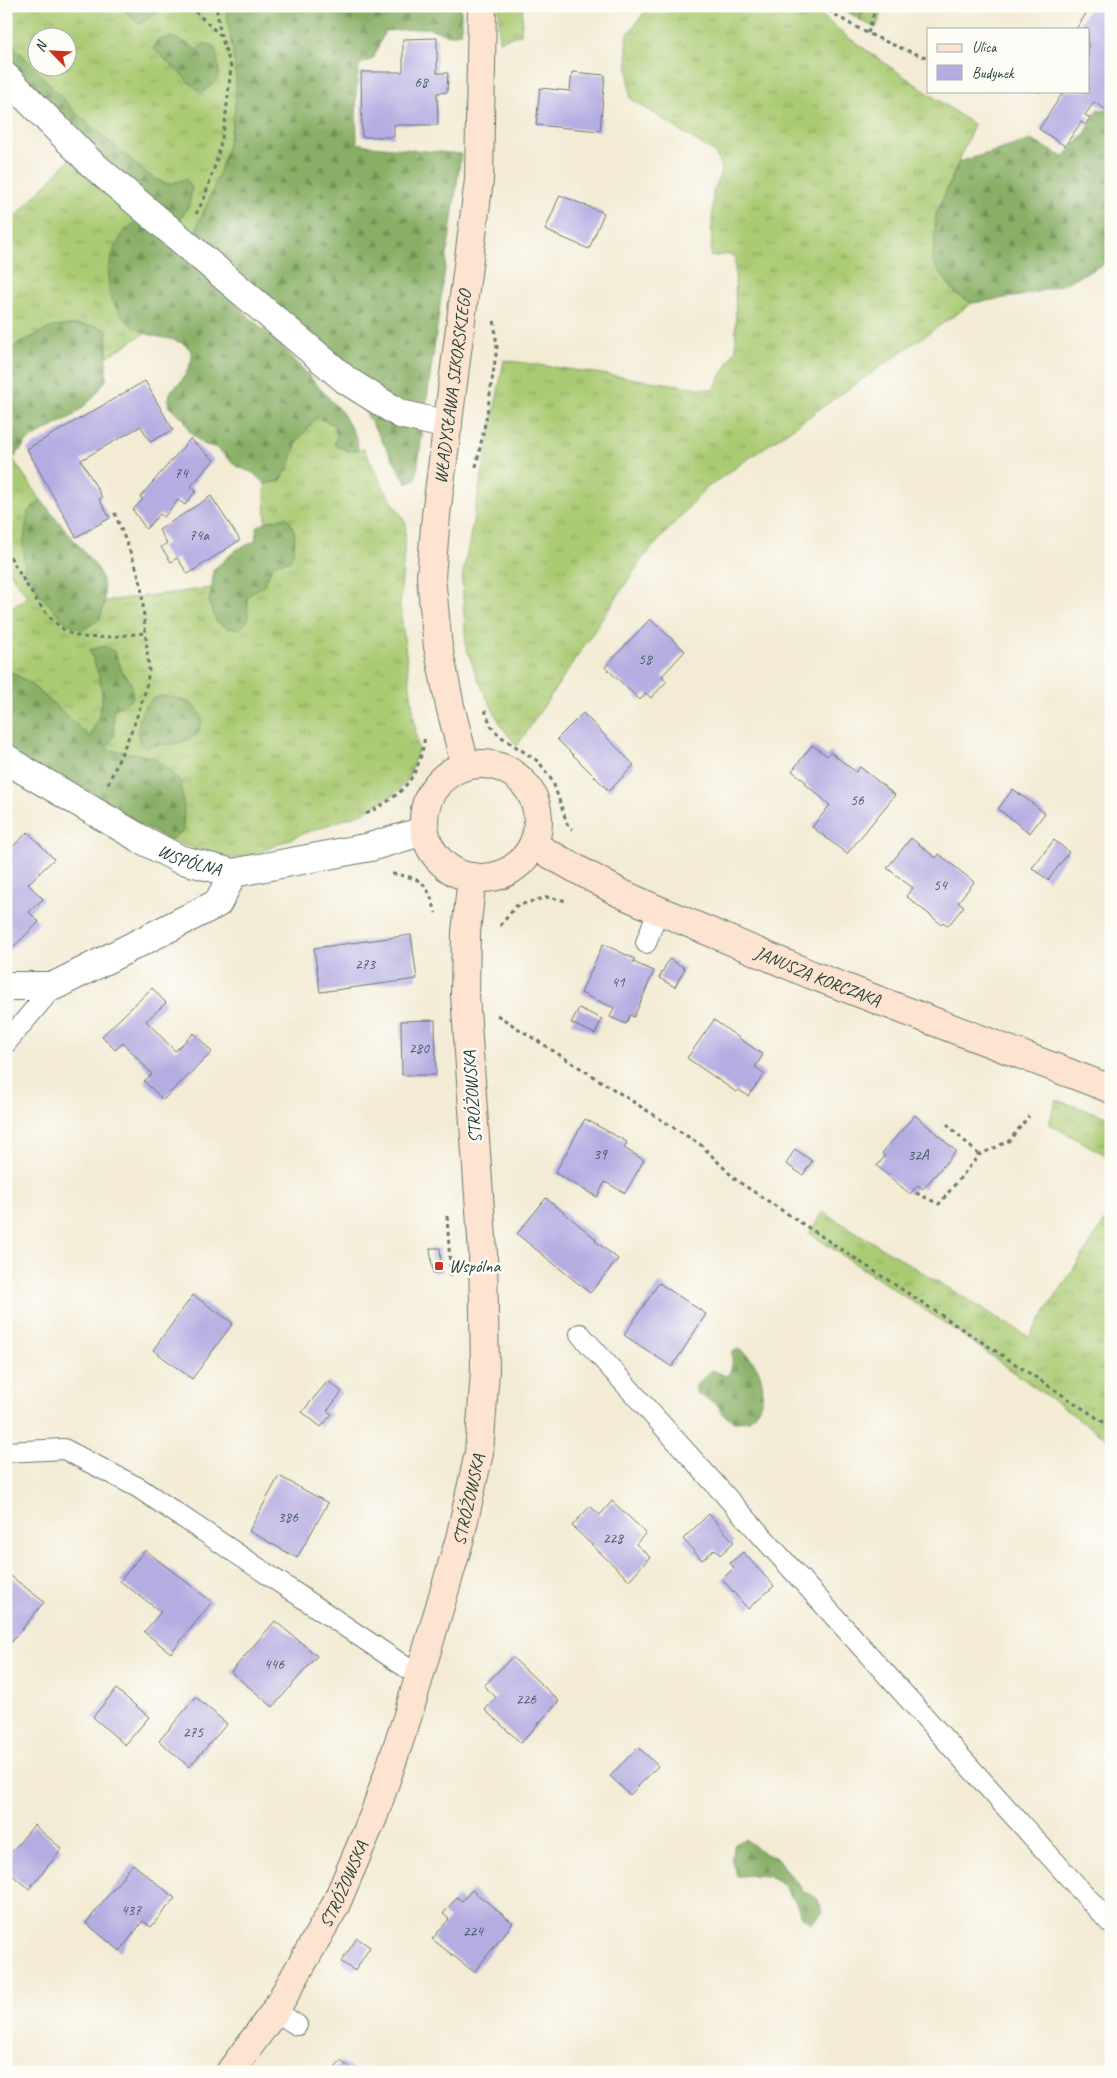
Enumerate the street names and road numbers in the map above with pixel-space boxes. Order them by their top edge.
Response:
street label: WŁADYSŁAWA SIKORSKIEGO [429,287,476,485]
street label: WSPÓLNA [154,839,225,881]
street label: JANUSZA KORCZAKA [751,941,885,1011]
street label: STRÓŻOWSKA [458,1049,486,1144]
street label: STRÓŻOWSKA [447,1451,490,1548]
street label: STRÓŻOWSKA [314,1837,373,1931]

